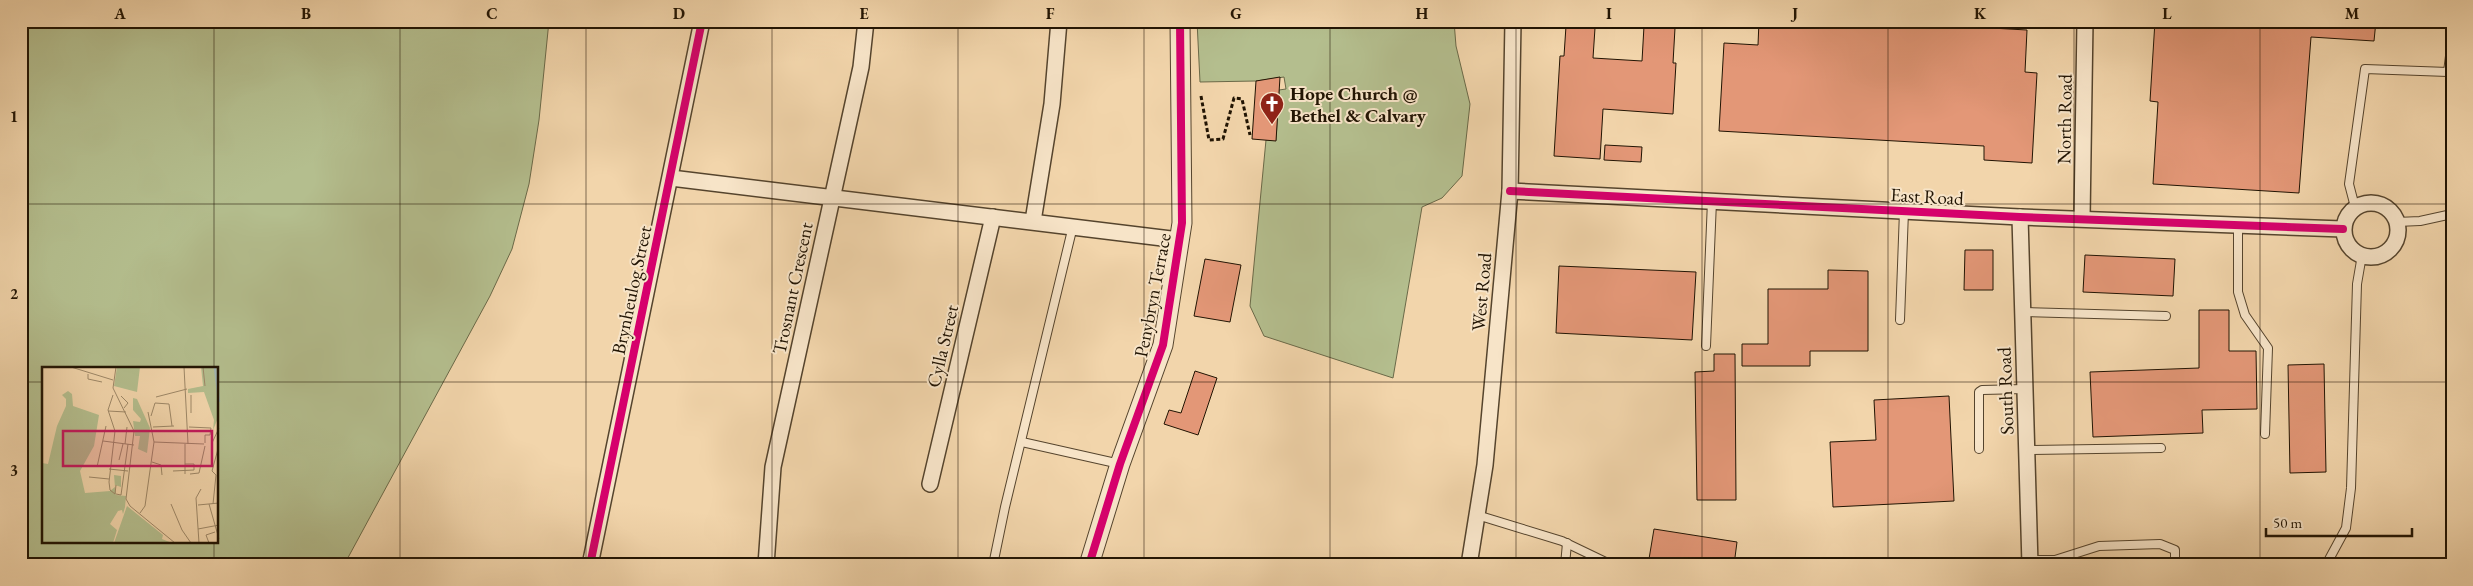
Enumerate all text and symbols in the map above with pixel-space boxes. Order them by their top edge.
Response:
text: A [113,3,126,24]
text: B [301,3,311,24]
text: C [486,3,498,24]
text: D [673,3,685,24]
text: E [859,3,869,24]
text: F [1046,3,1055,24]
text: G [1230,3,1242,24]
text: H [1416,3,1429,24]
text: I [1606,3,1612,24]
text: J [1790,3,1798,24]
text: K [1974,3,1987,24]
text: L [2162,3,2172,24]
text: M [2345,3,2360,24]
street label: North Road [2051,73,2078,164]
place label: Hope Church @ Bethel & Calvary [1290,81,1427,128]
church icon: Hope Church @ Bethel & Calvary [1259,91,1285,125]
text: 1 [10,106,18,127]
street label: East Road [1890,182,1965,211]
street label: Trosnant Crescent [766,220,819,356]
street label: Brynheulog Street [606,223,657,357]
street label: Penybryn Terrace [1128,231,1177,359]
street label: West Road [1466,251,1497,332]
text: 2 [10,283,19,304]
street label: Cylla Street [921,302,964,390]
street label: South Road [1991,346,2020,435]
inset map [42,367,219,544]
text: 3 [10,460,18,481]
scale bar [2266,506,2412,538]
text: 50 m [2273,513,2302,532]

